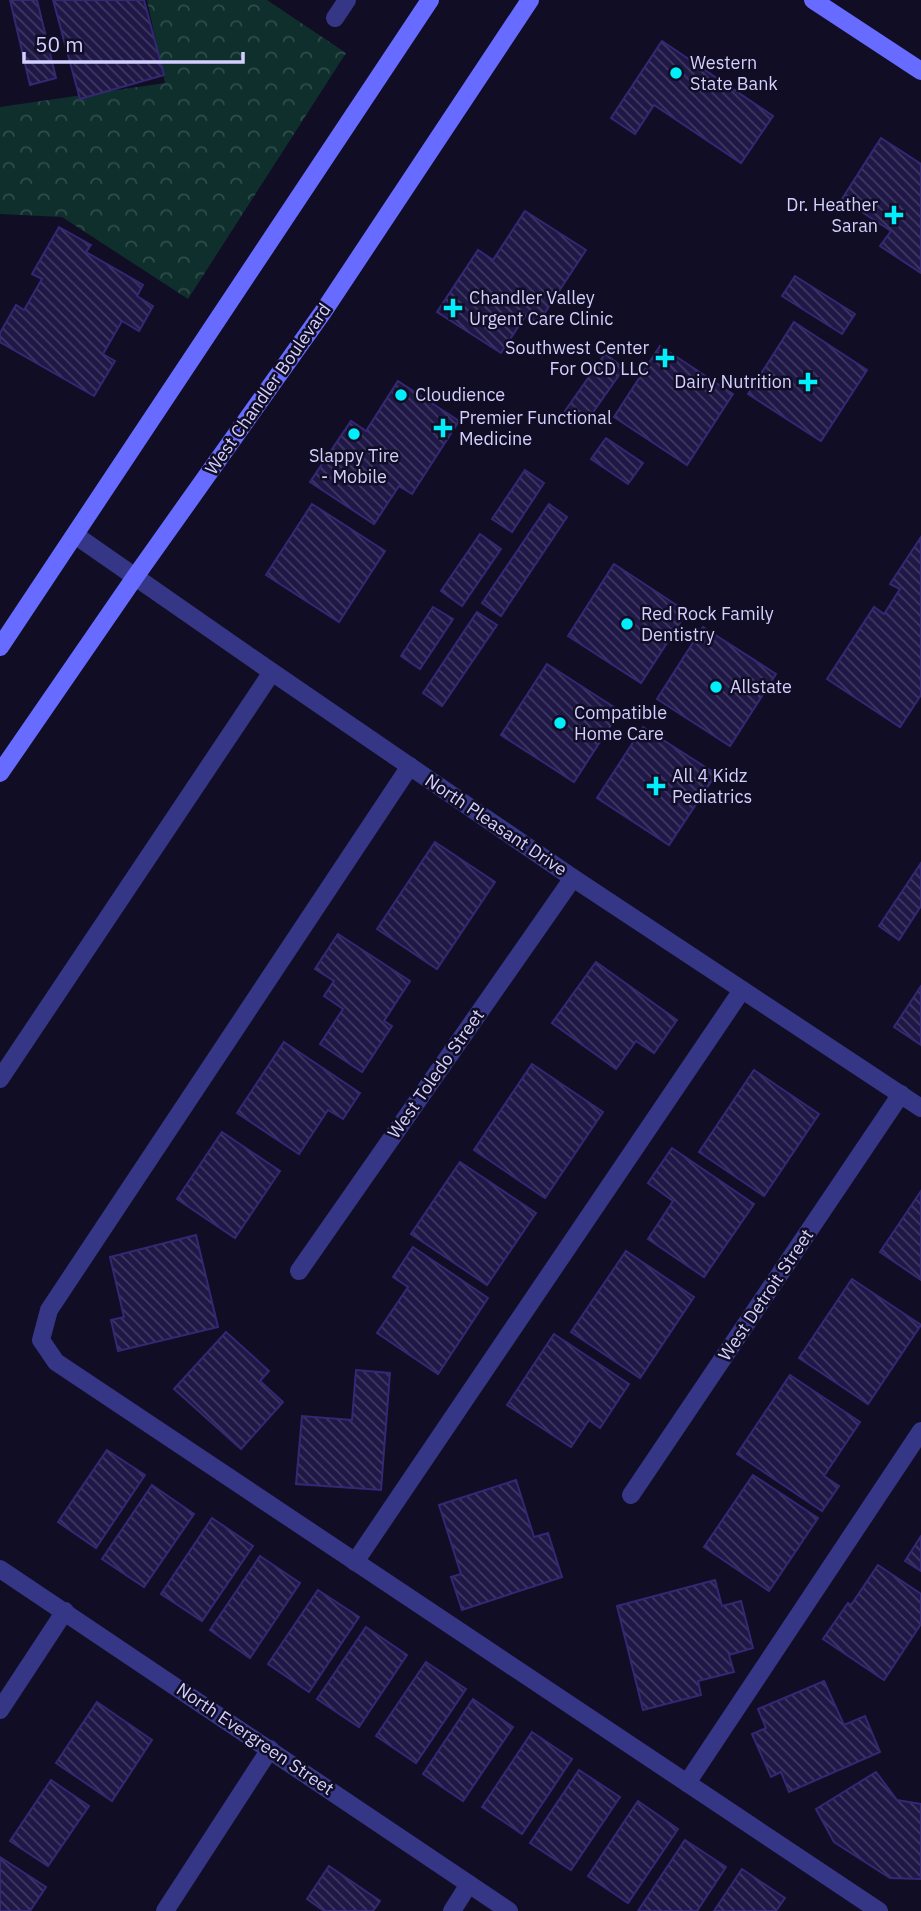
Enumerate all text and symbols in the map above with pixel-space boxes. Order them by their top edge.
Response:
scale bar [24,21,243,65]
text: 50 m [35,30,84,58]
place label: Western State Bank [690,51,778,95]
marker: Western State Bank [668,65,684,81]
place label: Dr. Heather Saran [786,193,878,237]
marker: Dr. Heather Saran [884,205,904,225]
place label: Chandler Valley Urgent Care Clinic [469,286,613,330]
marker: Chandler Valley Urgent Care Clinic [443,298,463,318]
street label: West Chandler Boulevard [200,299,336,479]
place label: Southwest Center For OCD LLC [505,336,649,380]
marker: Southwest Center For OCD LLC [655,348,675,368]
place label: Dairy Nutrition [674,370,792,393]
marker: Dairy Nutrition [798,372,818,392]
place label: Cloudience [415,383,505,406]
marker: Cloudience [393,387,409,403]
place label: Premier Functional Medicine [459,406,612,450]
marker: Premier Functional Medicine [433,418,453,438]
marker: Slappy Tire - Mobile [346,426,362,442]
place label: Slappy Tire - Mobile [309,444,399,488]
place label: Red Rock Family Dentistry [641,602,774,646]
marker: Red Rock Family Dentistry [619,616,635,632]
place label: Allstate [730,675,792,698]
marker: Allstate [708,679,724,695]
place label: Compatible Home Care [574,701,667,745]
marker: Compatible Home Care [552,715,568,731]
place label: All 4 Kidz Pediatrics [672,764,752,808]
street label: North Pleasant Drive [421,768,572,881]
marker: All 4 Kidz Pediatrics [646,776,666,796]
street label: West Toledo Street [382,1004,489,1143]
street label: West Detroit Street [713,1224,818,1365]
street label: North Evergreen Street [172,1677,338,1800]

